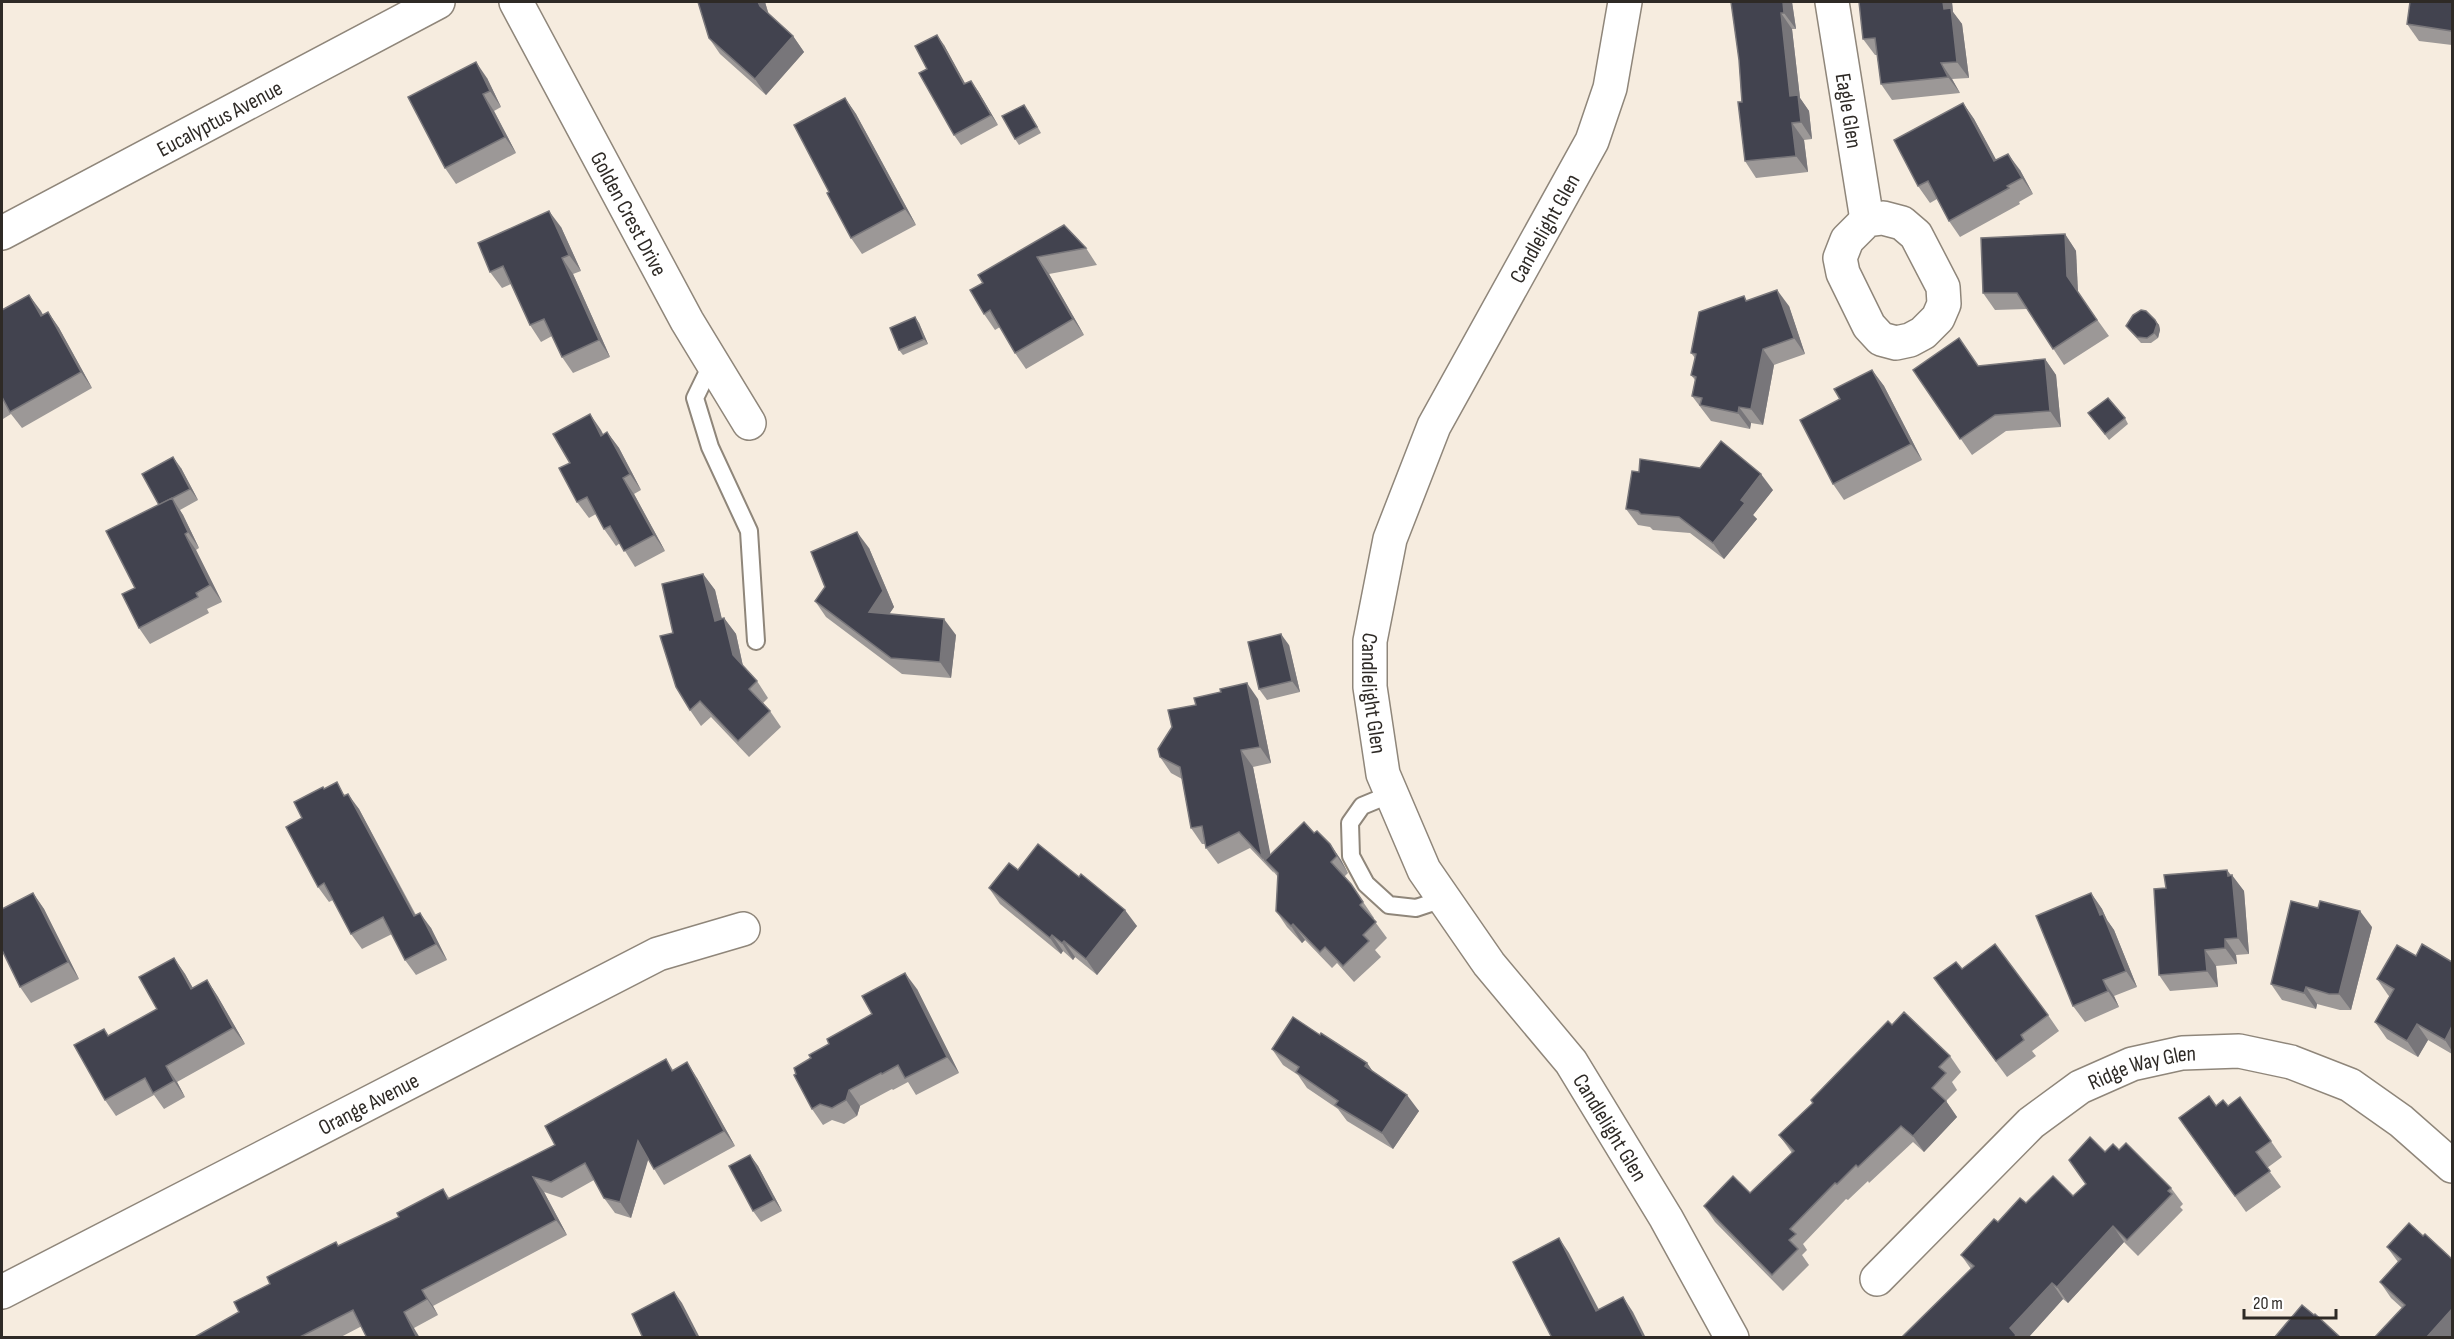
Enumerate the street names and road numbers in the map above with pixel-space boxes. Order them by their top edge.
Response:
street label: Eagle Glen [1829,71,1867,150]
street label: Eucalyptus Avenue [153,75,287,163]
street label: Golden Crest Drive [584,147,672,281]
street label: Candlelight Glen [1504,169,1586,288]
street label: Candlelight Glen [1355,630,1392,756]
street label: Ridge Way Glen [2084,1041,2196,1097]
street label: Orange Avenue [314,1068,424,1142]
street label: Candlelight Glen [1566,1069,1652,1187]

